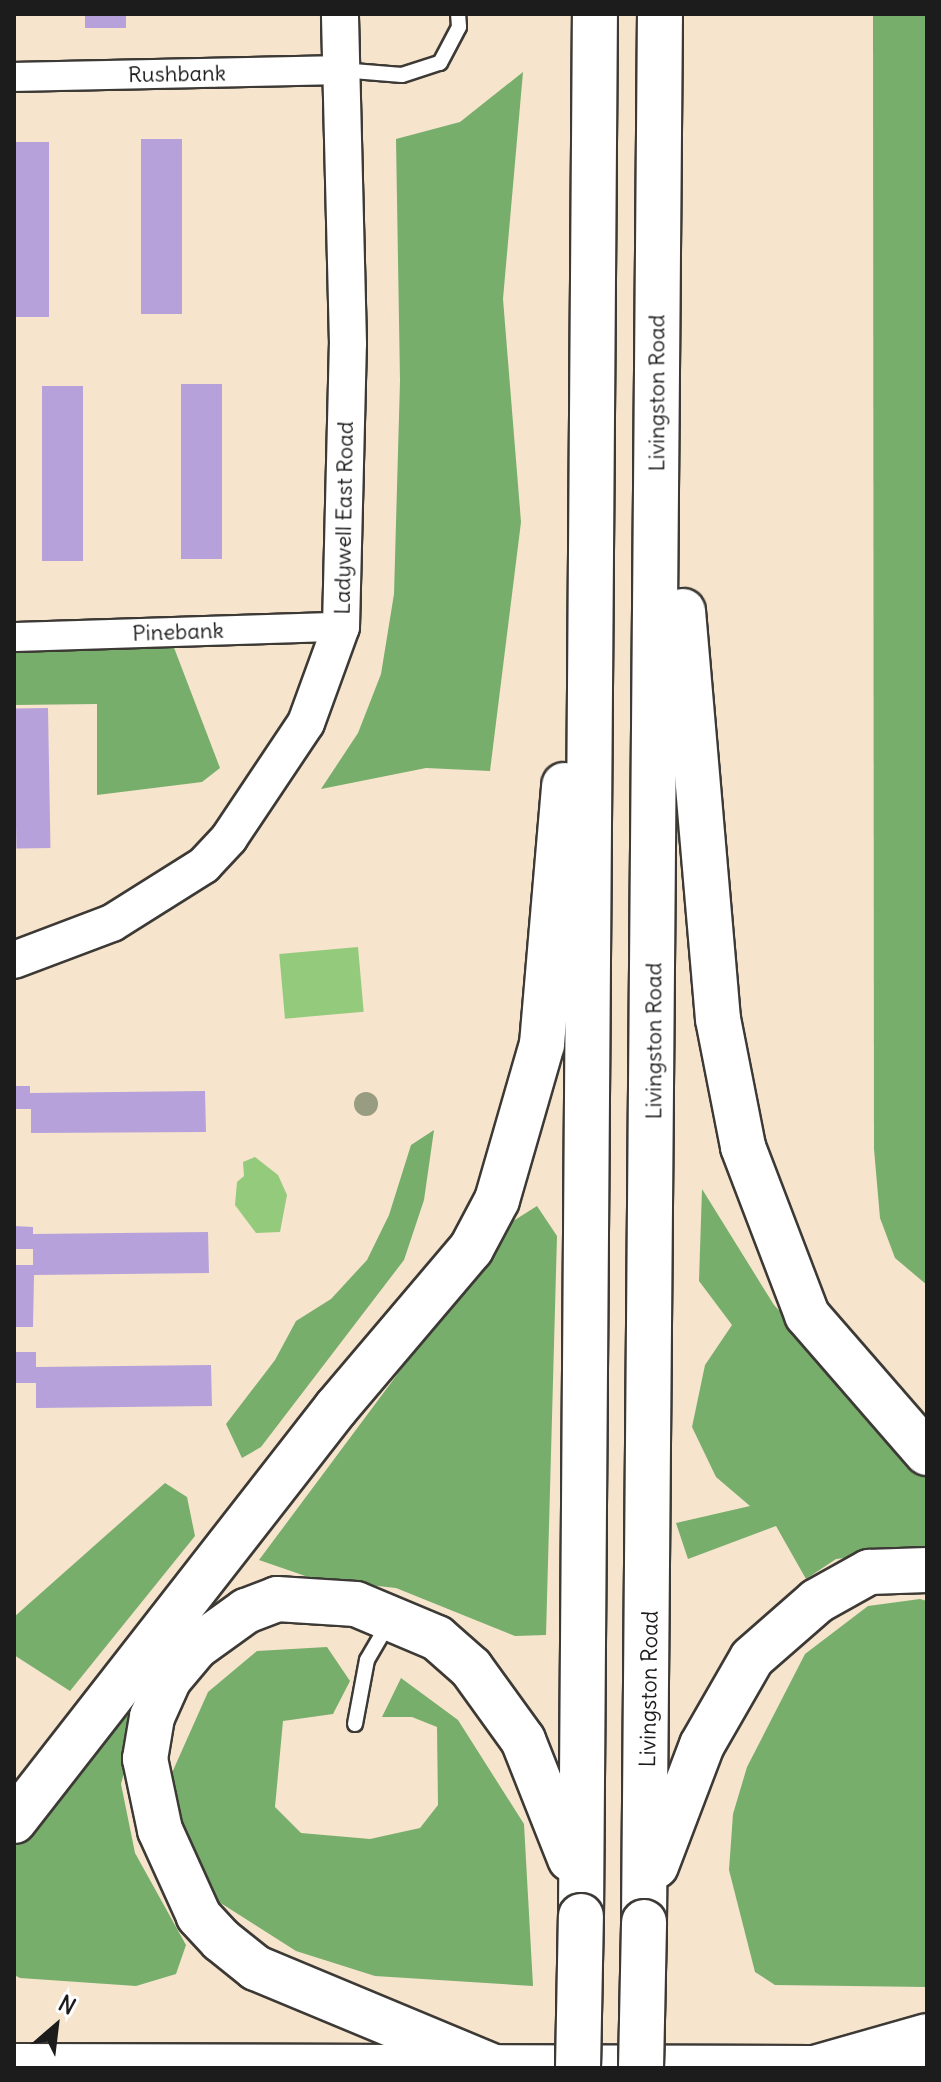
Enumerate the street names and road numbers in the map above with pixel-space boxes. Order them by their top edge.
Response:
street label: Rushbank [128,60,226,88]
street label: Livingston Road [644,315,670,471]
street label: Ladywell East Road [329,421,359,615]
street label: Pinebank [132,617,224,647]
street label: Livingston Road [641,963,667,1119]
street label: Livingston Road [634,1610,664,1768]

